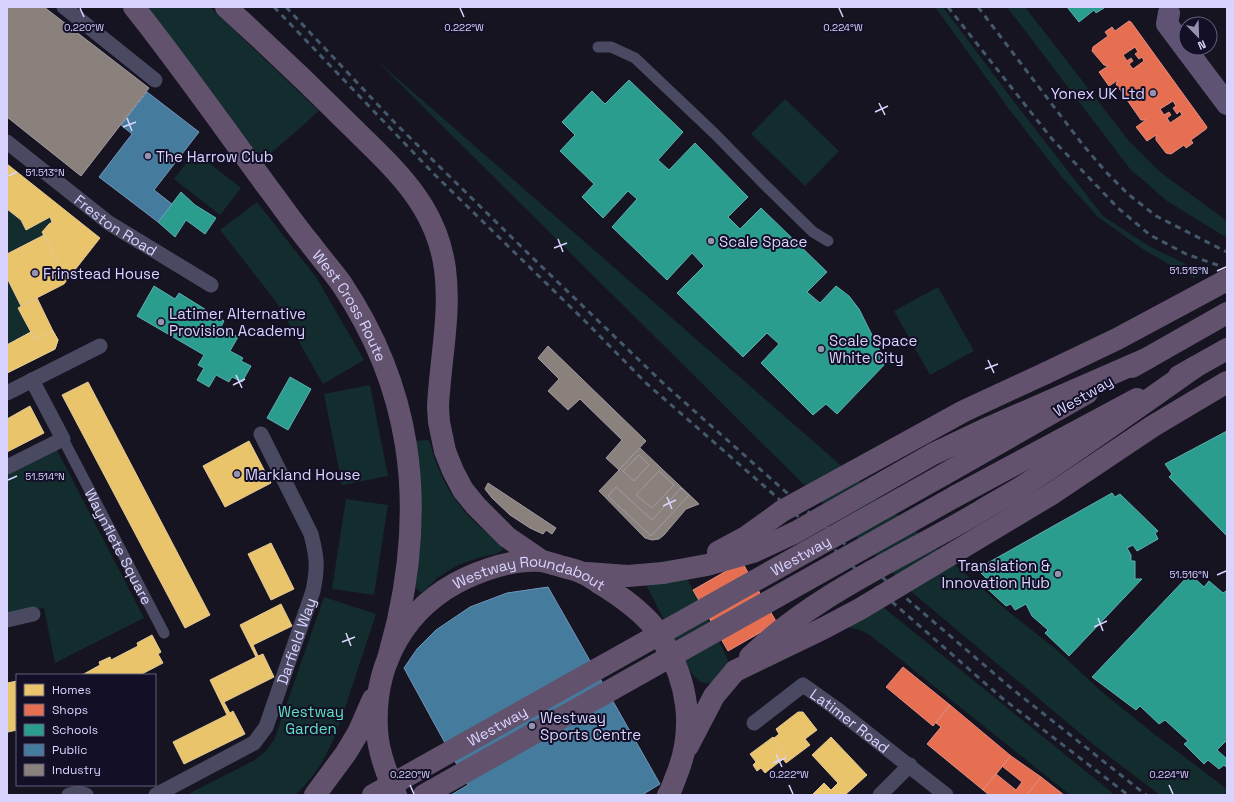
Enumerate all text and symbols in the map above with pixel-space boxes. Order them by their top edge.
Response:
north arrow [1178,16,1218,56]
text: 0.220°W [64,21,104,34]
text: 0.222°W [444,21,484,34]
text: 0.224°W [823,21,863,34]
text: N [1196,37,1208,53]
place label: Yonex UK Ltd [1051,84,1145,103]
marker: Yonex UK Ltd [1148,88,1158,98]
place label: The Harrow Club [156,147,273,166]
marker: The Harrow Club [143,151,153,161]
text: 51.513°N [25,166,65,179]
street label: Freston Road [71,190,161,260]
place label: Scale Space [719,232,807,251]
marker: Scale Space [706,236,716,246]
street label: West Cross Route [309,246,391,364]
place label: Frinstead House [43,264,160,283]
text: 51.515°N [1169,264,1209,277]
marker: Frinstead House [30,268,40,278]
place label: Latimer Alternative Provision Academy [169,304,306,340]
marker: Latimer Alternative Provision Academy [156,317,166,327]
place label: Scale Space White City [829,331,917,367]
marker: Scale Space White City [816,344,826,354]
street label: Westway [1050,371,1116,421]
place label: Markland House [245,465,361,484]
marker: Markland House [232,469,242,479]
text: 51.514°N [25,470,65,483]
street label: Waynflete Square [81,485,157,608]
street label: Westway [767,531,834,580]
text: Westway Roundabout [449,551,609,594]
place label: Translation & Innovation Hub [941,556,1050,592]
text: 51.516°N [1169,568,1209,581]
marker: Translation & Innovation Hub [1053,569,1063,579]
street label: Westway Roundabout [450,579,610,599]
street label: Darfield Way [272,595,320,687]
legend [16,674,156,786]
text: Homes [52,682,91,698]
street label: Latimer Road [807,684,894,757]
street label: Westway [463,701,530,750]
text: Shops [52,702,88,718]
park label: Westway Garden [278,702,344,738]
place label: Westway Sports Centre [540,708,641,744]
marker: Westway Sports Centre [527,721,537,731]
text: Schools [52,722,98,738]
text: Public [52,742,87,758]
text: Industry [52,762,101,778]
text: 0.220°W [390,768,430,781]
text: 0.222°W [769,768,809,781]
text: 0.224°W [1149,768,1189,781]

